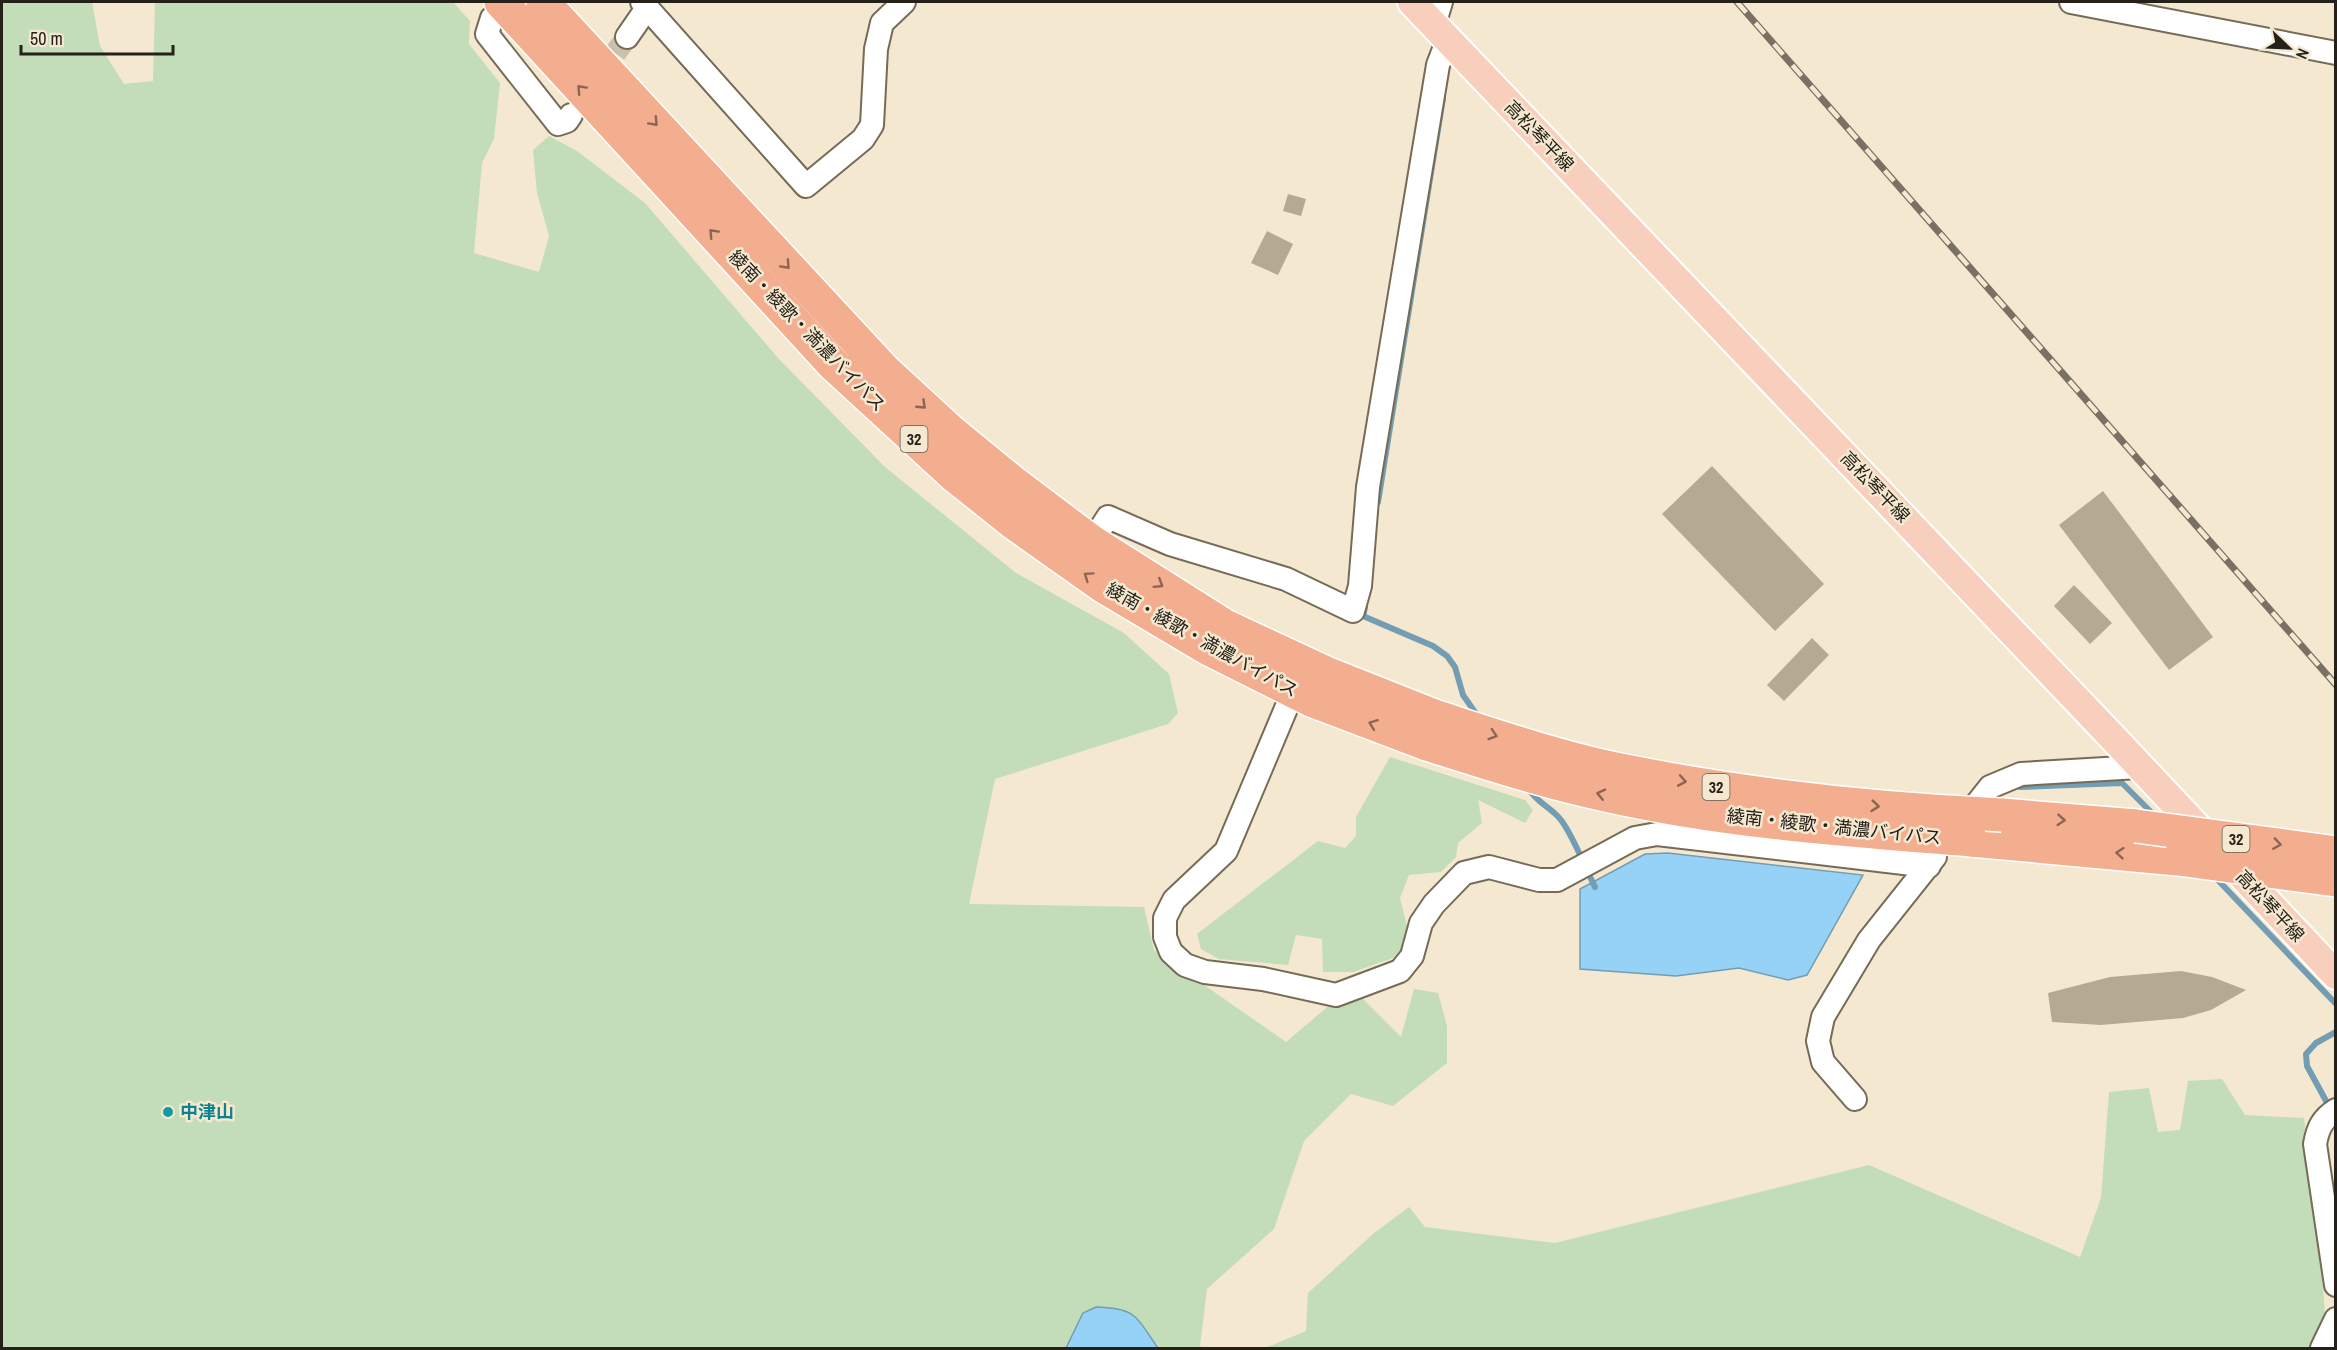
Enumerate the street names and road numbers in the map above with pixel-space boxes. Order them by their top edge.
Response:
street label: 高松琴平線 [1499,95,1580,177]
street label: 綾南・綾歌・満濃バイパス [723,244,891,417]
road number: 32 [900,426,928,452]
street label: 高松琴平線 [1835,446,1916,528]
street label: 綾南・綾歌・満濃バイパス [1102,576,1303,703]
road number: 32 [1702,774,1730,800]
street label: 綾南・綾歌・満濃バイパス [1726,803,1943,850]
road number: 32 [2222,826,2250,852]
street label: 高松琴平線 [2231,864,2310,947]

